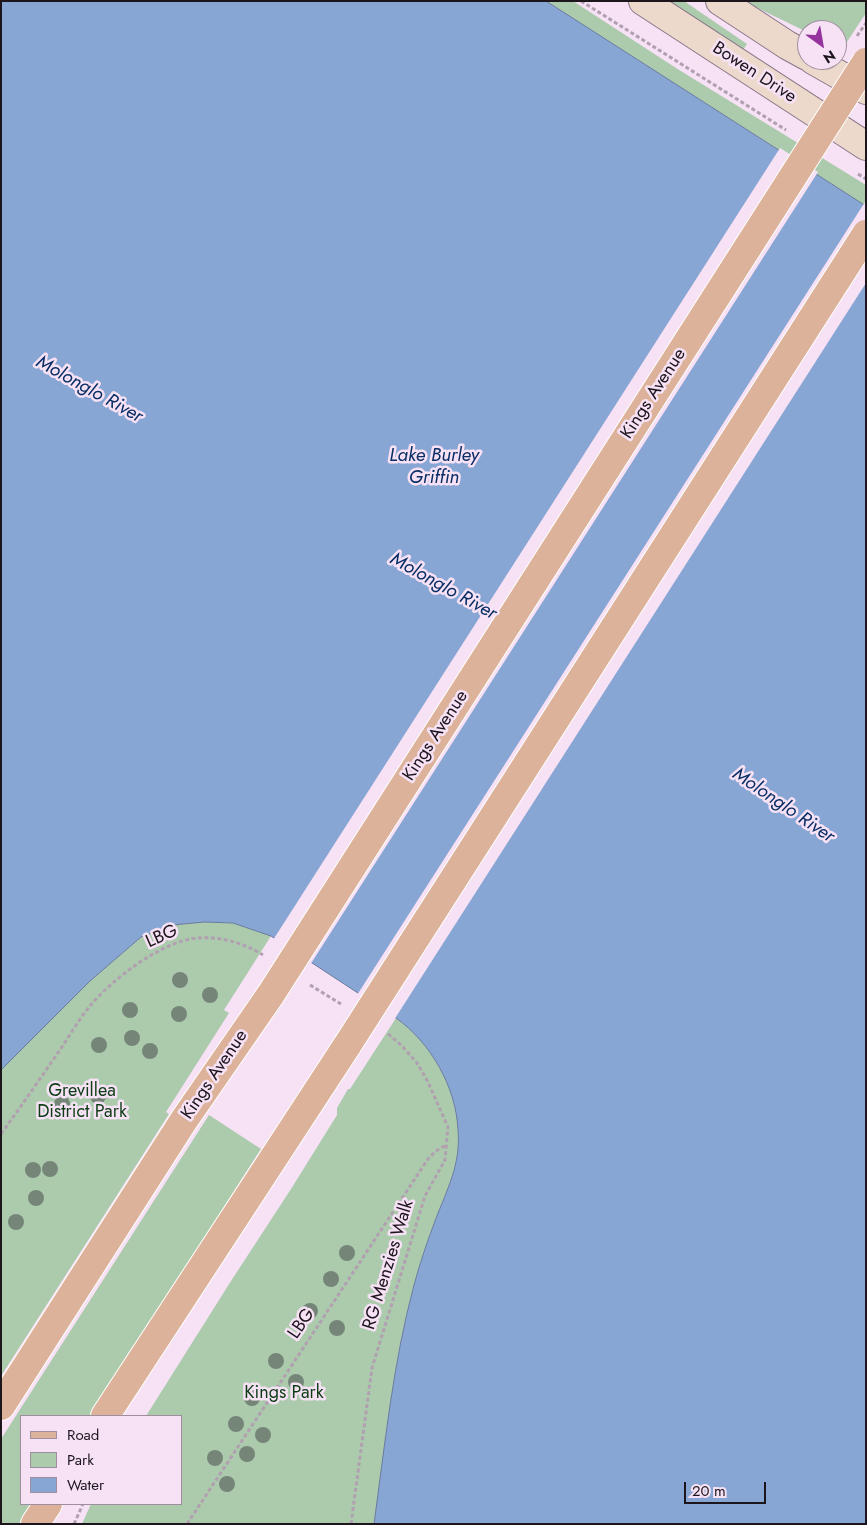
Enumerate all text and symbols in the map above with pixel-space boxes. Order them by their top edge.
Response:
north arrow [797,20,847,70]
street label: Bowen Drive [708,38,800,108]
text: N [819,45,839,68]
street label: Kings Avenue [617,345,691,443]
water label: Molonglo River [32,351,146,429]
water label: Lake Burley Griffin [389,445,479,489]
water label: Molonglo River [386,548,500,626]
street label: Kings Avenue [399,687,473,785]
water label: Molonglo River [728,763,838,849]
street label: LBG [143,921,181,953]
street label: Kings Avenue [177,1026,253,1124]
park label: Grevillea District Park [37,1081,127,1124]
street label: RG Menzies Walk [359,1198,419,1332]
street label: LBG [284,1305,320,1343]
park label: Kings Park [244,1383,324,1405]
legend [20,1415,182,1505]
text: Road [67,1424,99,1446]
text: Park [67,1449,94,1471]
scale bar [687,1472,770,1504]
text: Water [67,1474,104,1496]
text: 20 m [692,1480,726,1502]

